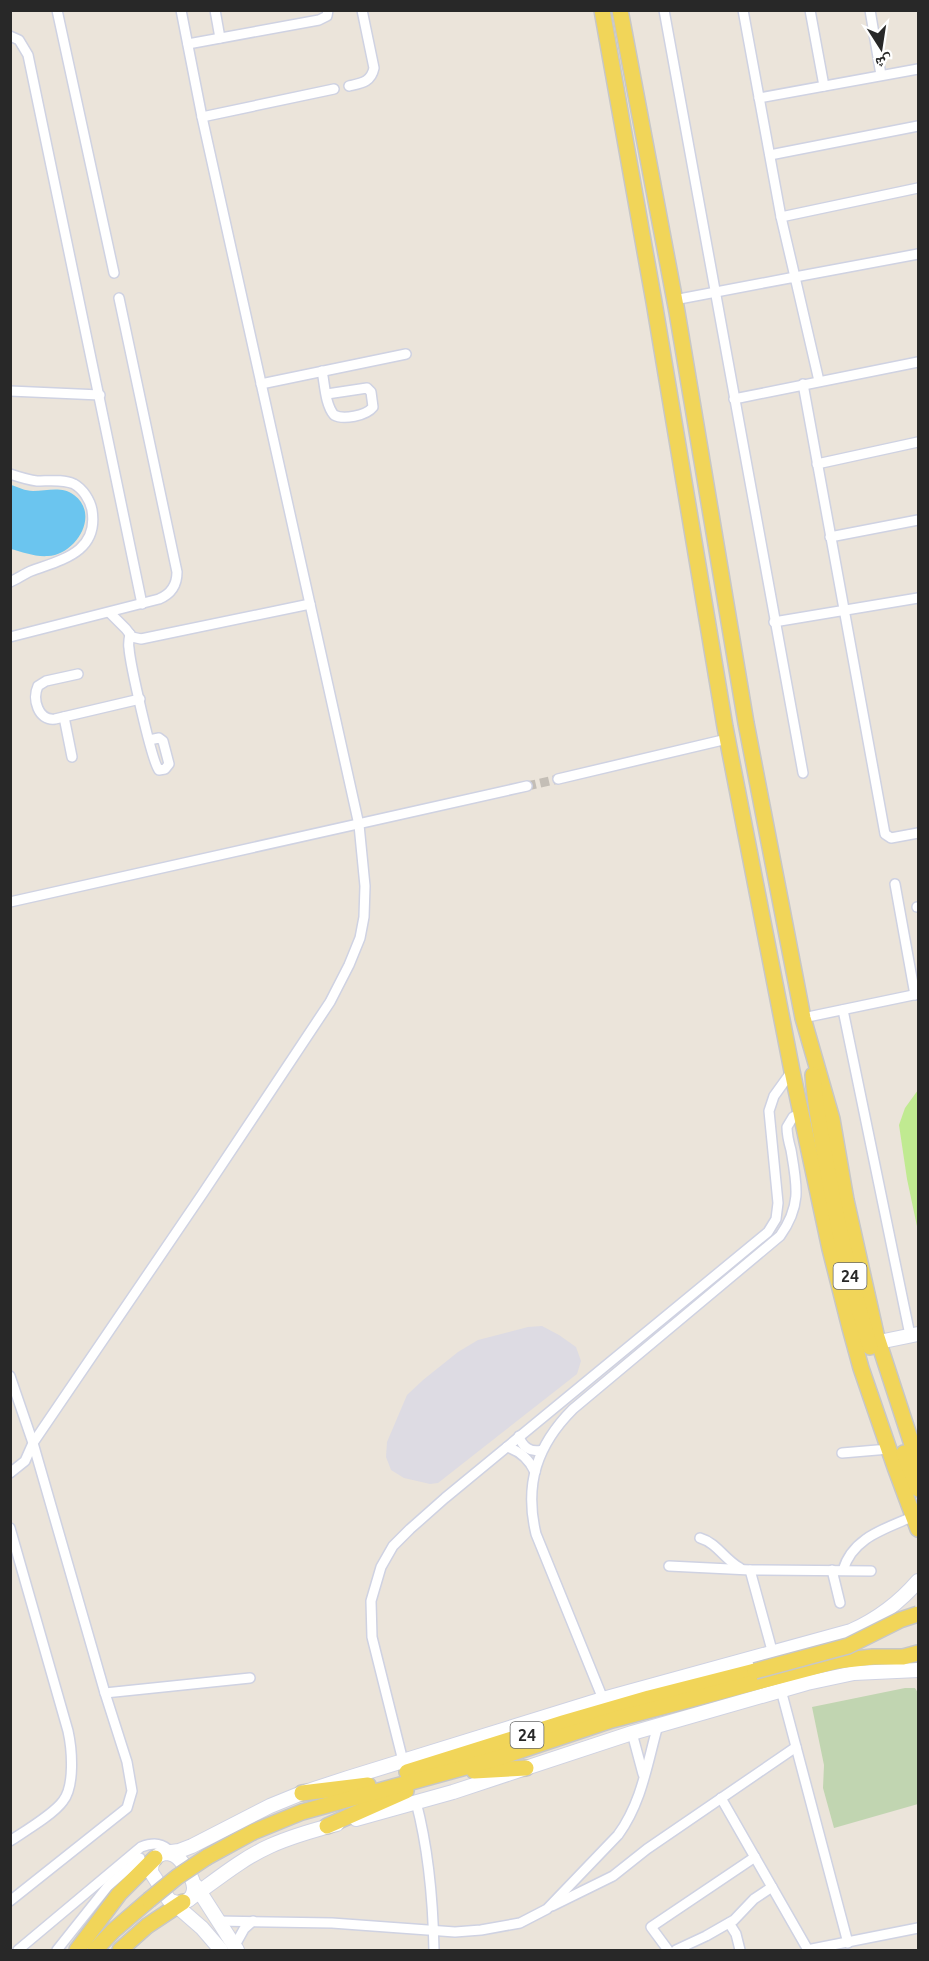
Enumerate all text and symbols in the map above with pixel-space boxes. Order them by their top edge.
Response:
north arrow [851,18,911,78]
text: ش [874,51,894,73]
road number: 24 [834,1263,866,1289]
road number: 24 [510,1722,544,1748]

